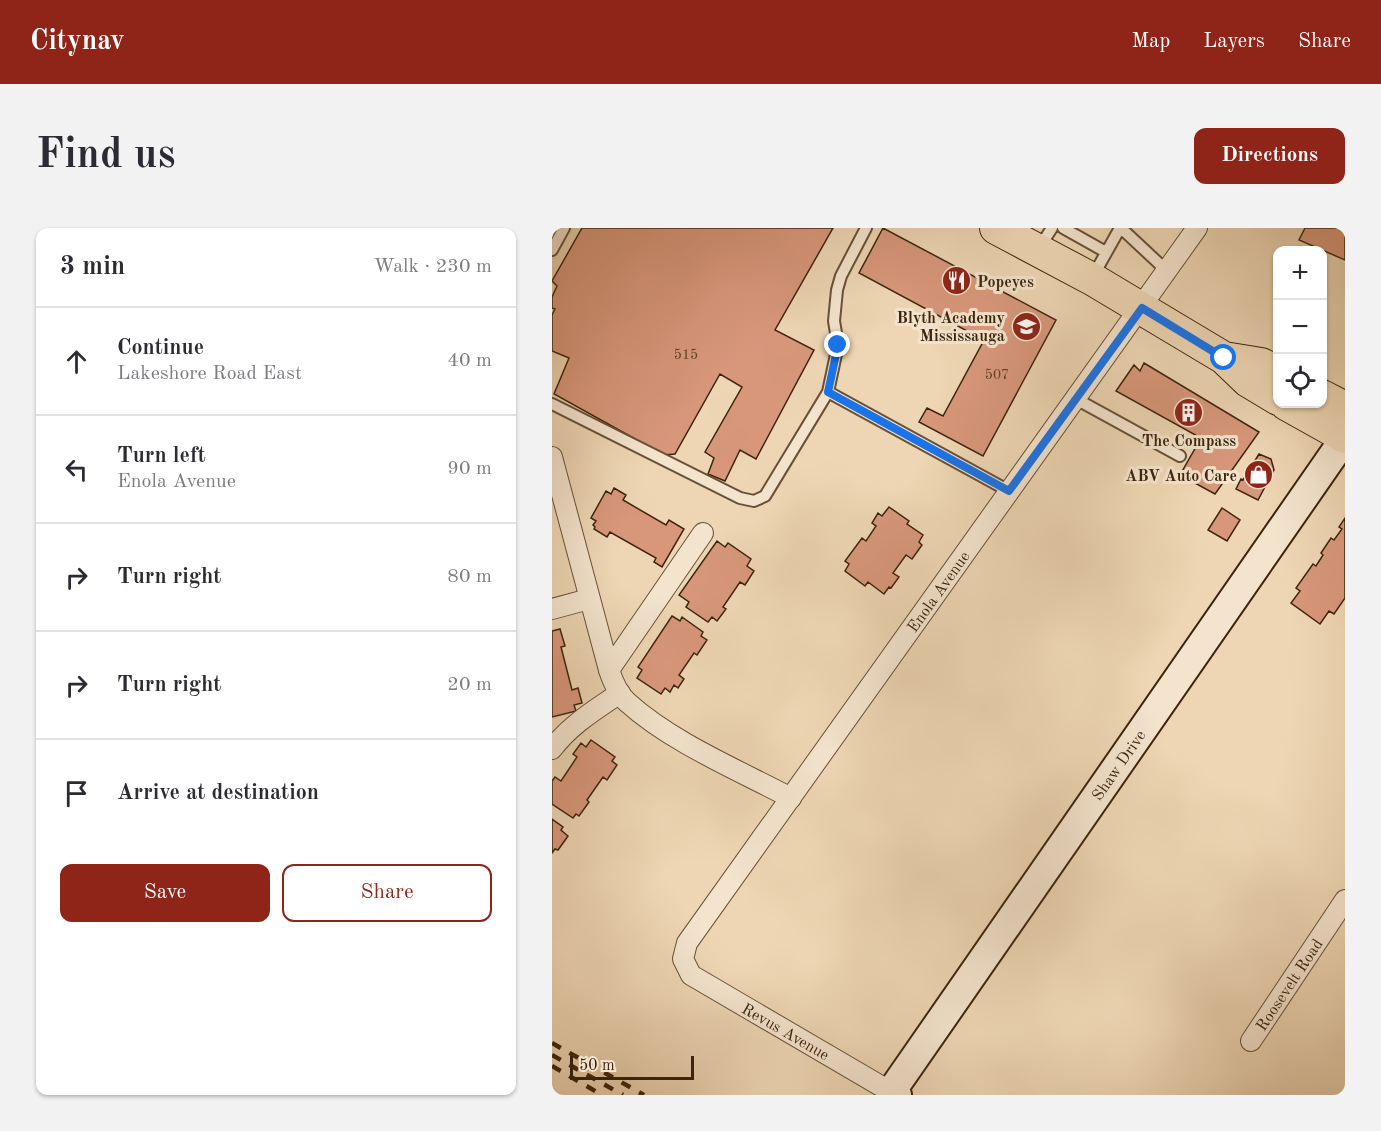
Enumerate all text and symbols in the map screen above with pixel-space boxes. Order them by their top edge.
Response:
text: Citynav [30,28,125,56]
text: Map [1131,31,1170,52]
text: Layers [1203,31,1265,52]
text: Share [1298,31,1351,52]
button: Directions [1194,128,1345,184]
text: Find us [36,135,175,177]
map controls [1273,246,1327,408]
button: + [1273,246,1327,300]
text: 3 min [60,254,125,280]
text: Walk · 230 m [373,257,492,277]
restaurant icon: Popeyes [940,265,972,297]
place label: Popeyes [977,275,1034,291]
button: − [1273,300,1327,354]
school or university icon: Blyth Academy Mississauga [1010,310,1042,342]
place label: Blyth Academy Mississauga [897,311,1005,345]
route end [824,331,850,357]
text: Continue [117,337,204,359]
route start [1210,344,1236,370]
icon: ahead [60,345,93,378]
house number: 515 [674,348,698,362]
text: 40 m [447,351,492,371]
button: locate [1273,354,1327,408]
text: Lakeshore Road East [117,364,302,384]
house number: 507 [985,368,1009,382]
building icon: The Compass [1173,396,1205,428]
place label: The Compass [1142,434,1236,450]
text: Turn left [117,445,206,467]
icon: left [60,453,93,486]
text: 90 m [447,459,492,479]
shop icon: ABV Auto Care [1242,459,1274,491]
place label: ABV Auto Care [1125,469,1237,485]
text: Enola Avenue [117,472,236,492]
street label: Enola Avenue [905,549,974,636]
icon: right [60,561,93,594]
text: Turn right [117,566,221,588]
text: 80 m [447,567,492,587]
icon: right [60,669,93,702]
text: Turn right [117,674,221,696]
text: 20 m [447,675,492,695]
street label: Shaw Drive [1090,728,1150,804]
icon: arrive [60,777,93,810]
text: Arrive at destination [117,782,319,804]
button: Save [60,864,270,922]
button: Share [282,864,492,922]
street label: Roosevelt Road [1254,937,1327,1034]
street label: Revus Avenue [739,1001,831,1064]
scale bar [570,1053,694,1080]
text: 50 m [579,1058,615,1074]

